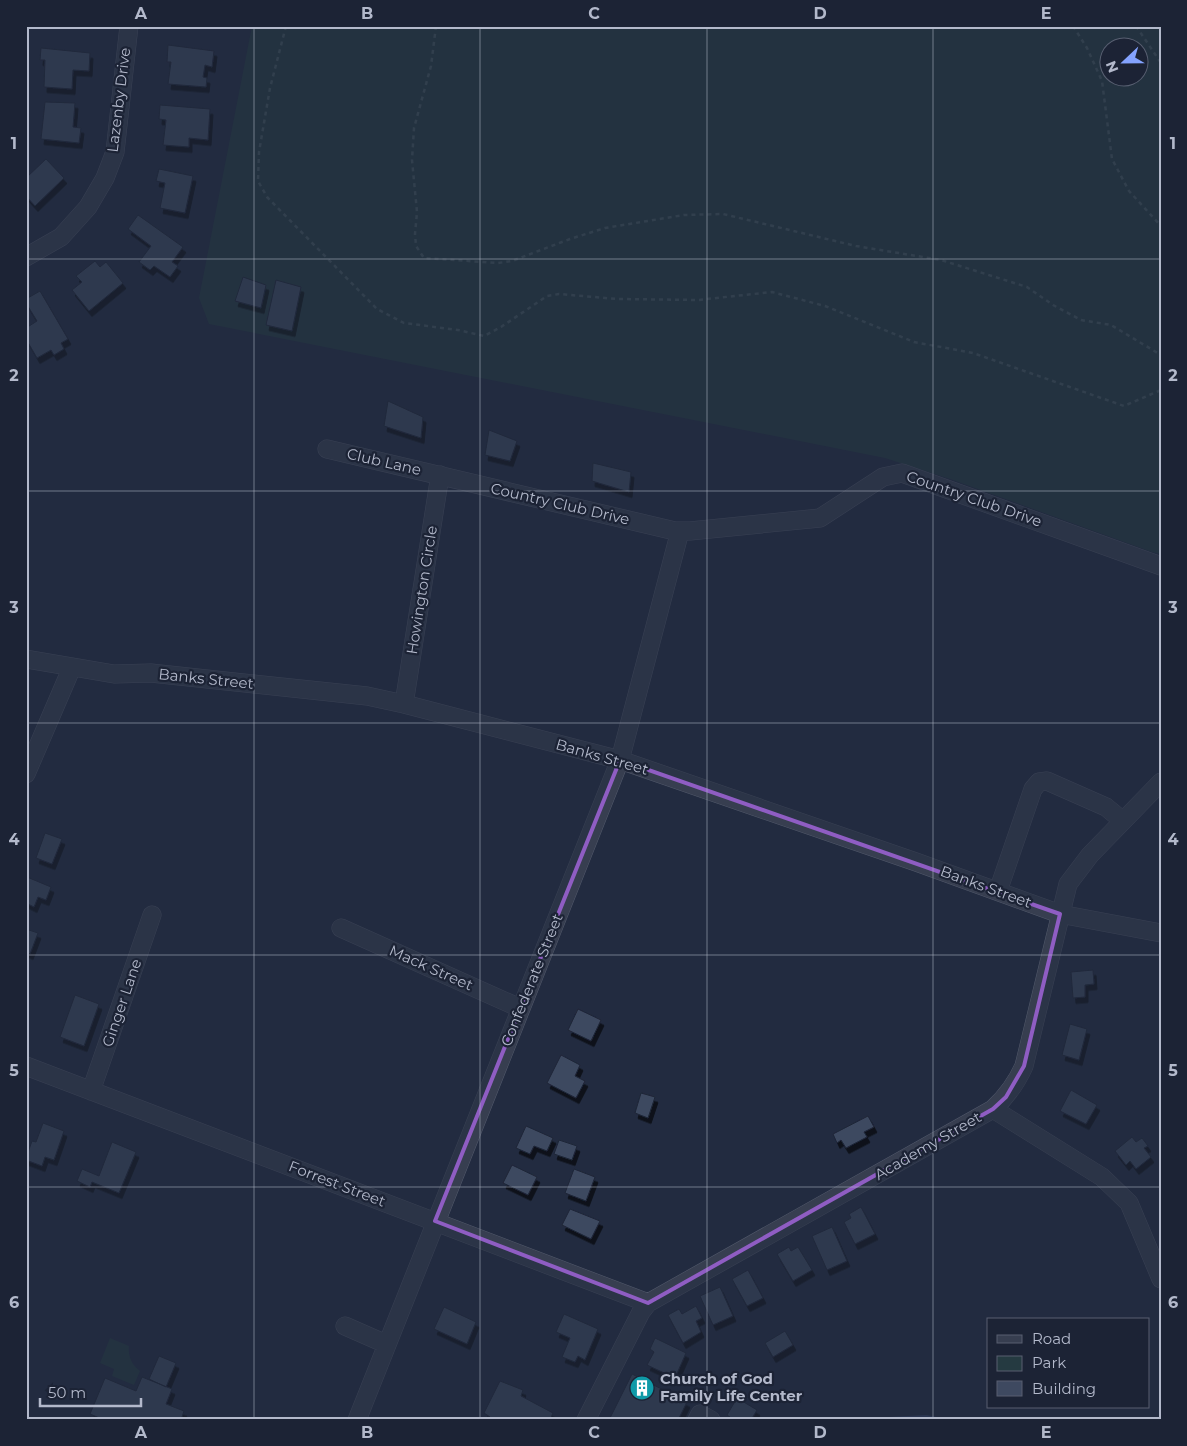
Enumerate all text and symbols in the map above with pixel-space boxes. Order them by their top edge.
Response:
text: A [134,4,148,23]
text: B [361,4,373,23]
text: C [588,4,600,23]
text: D [813,4,827,23]
text: E [1041,4,1051,23]
north arrow [1100,38,1150,88]
street label: Lazenby Drive [103,46,134,154]
text: N [1101,58,1122,75]
text: 1 [11,134,17,153]
text: 1 [1170,134,1176,153]
text: 2 [9,366,19,385]
text: 2 [1168,366,1178,385]
street label: Club Lane [345,444,423,479]
street label: Country Club Drive [904,466,1044,531]
street label: Country Club Drive [489,478,631,529]
street label: Howington Circle [402,524,441,656]
text: 3 [8,598,19,617]
text: 3 [1167,598,1178,617]
street label: Banks Street [158,664,255,693]
street label: Banks Street [554,734,651,779]
text: 4 [8,830,20,849]
text: 4 [1167,830,1179,849]
street label: Banks Street [938,861,1034,912]
street label: Confederate Street [496,911,567,1049]
street label: Mack Street [386,941,476,994]
street label: Ginger Lane [98,956,145,1049]
text: 5 [9,1061,19,1080]
text: 5 [1168,1061,1178,1080]
street label: Academy Street [871,1107,985,1184]
street label: Forrest Street [286,1156,388,1211]
text: 6 [9,1293,19,1312]
text: 6 [1168,1293,1178,1312]
legend [987,1318,1150,1408]
text: Road [1032,1329,1071,1348]
text: Park [1032,1353,1066,1372]
place label: Church of God Family Life Center [660,1369,803,1405]
building icon: Church of God Family Life Center [629,1375,655,1401]
scale bar [40,1376,141,1408]
text: Building [1032,1379,1096,1398]
text: 50 m [48,1383,86,1402]
text: A [134,1423,148,1442]
text: B [361,1423,373,1442]
text: C [588,1423,600,1442]
text: D [813,1423,827,1442]
text: E [1041,1423,1051,1442]

